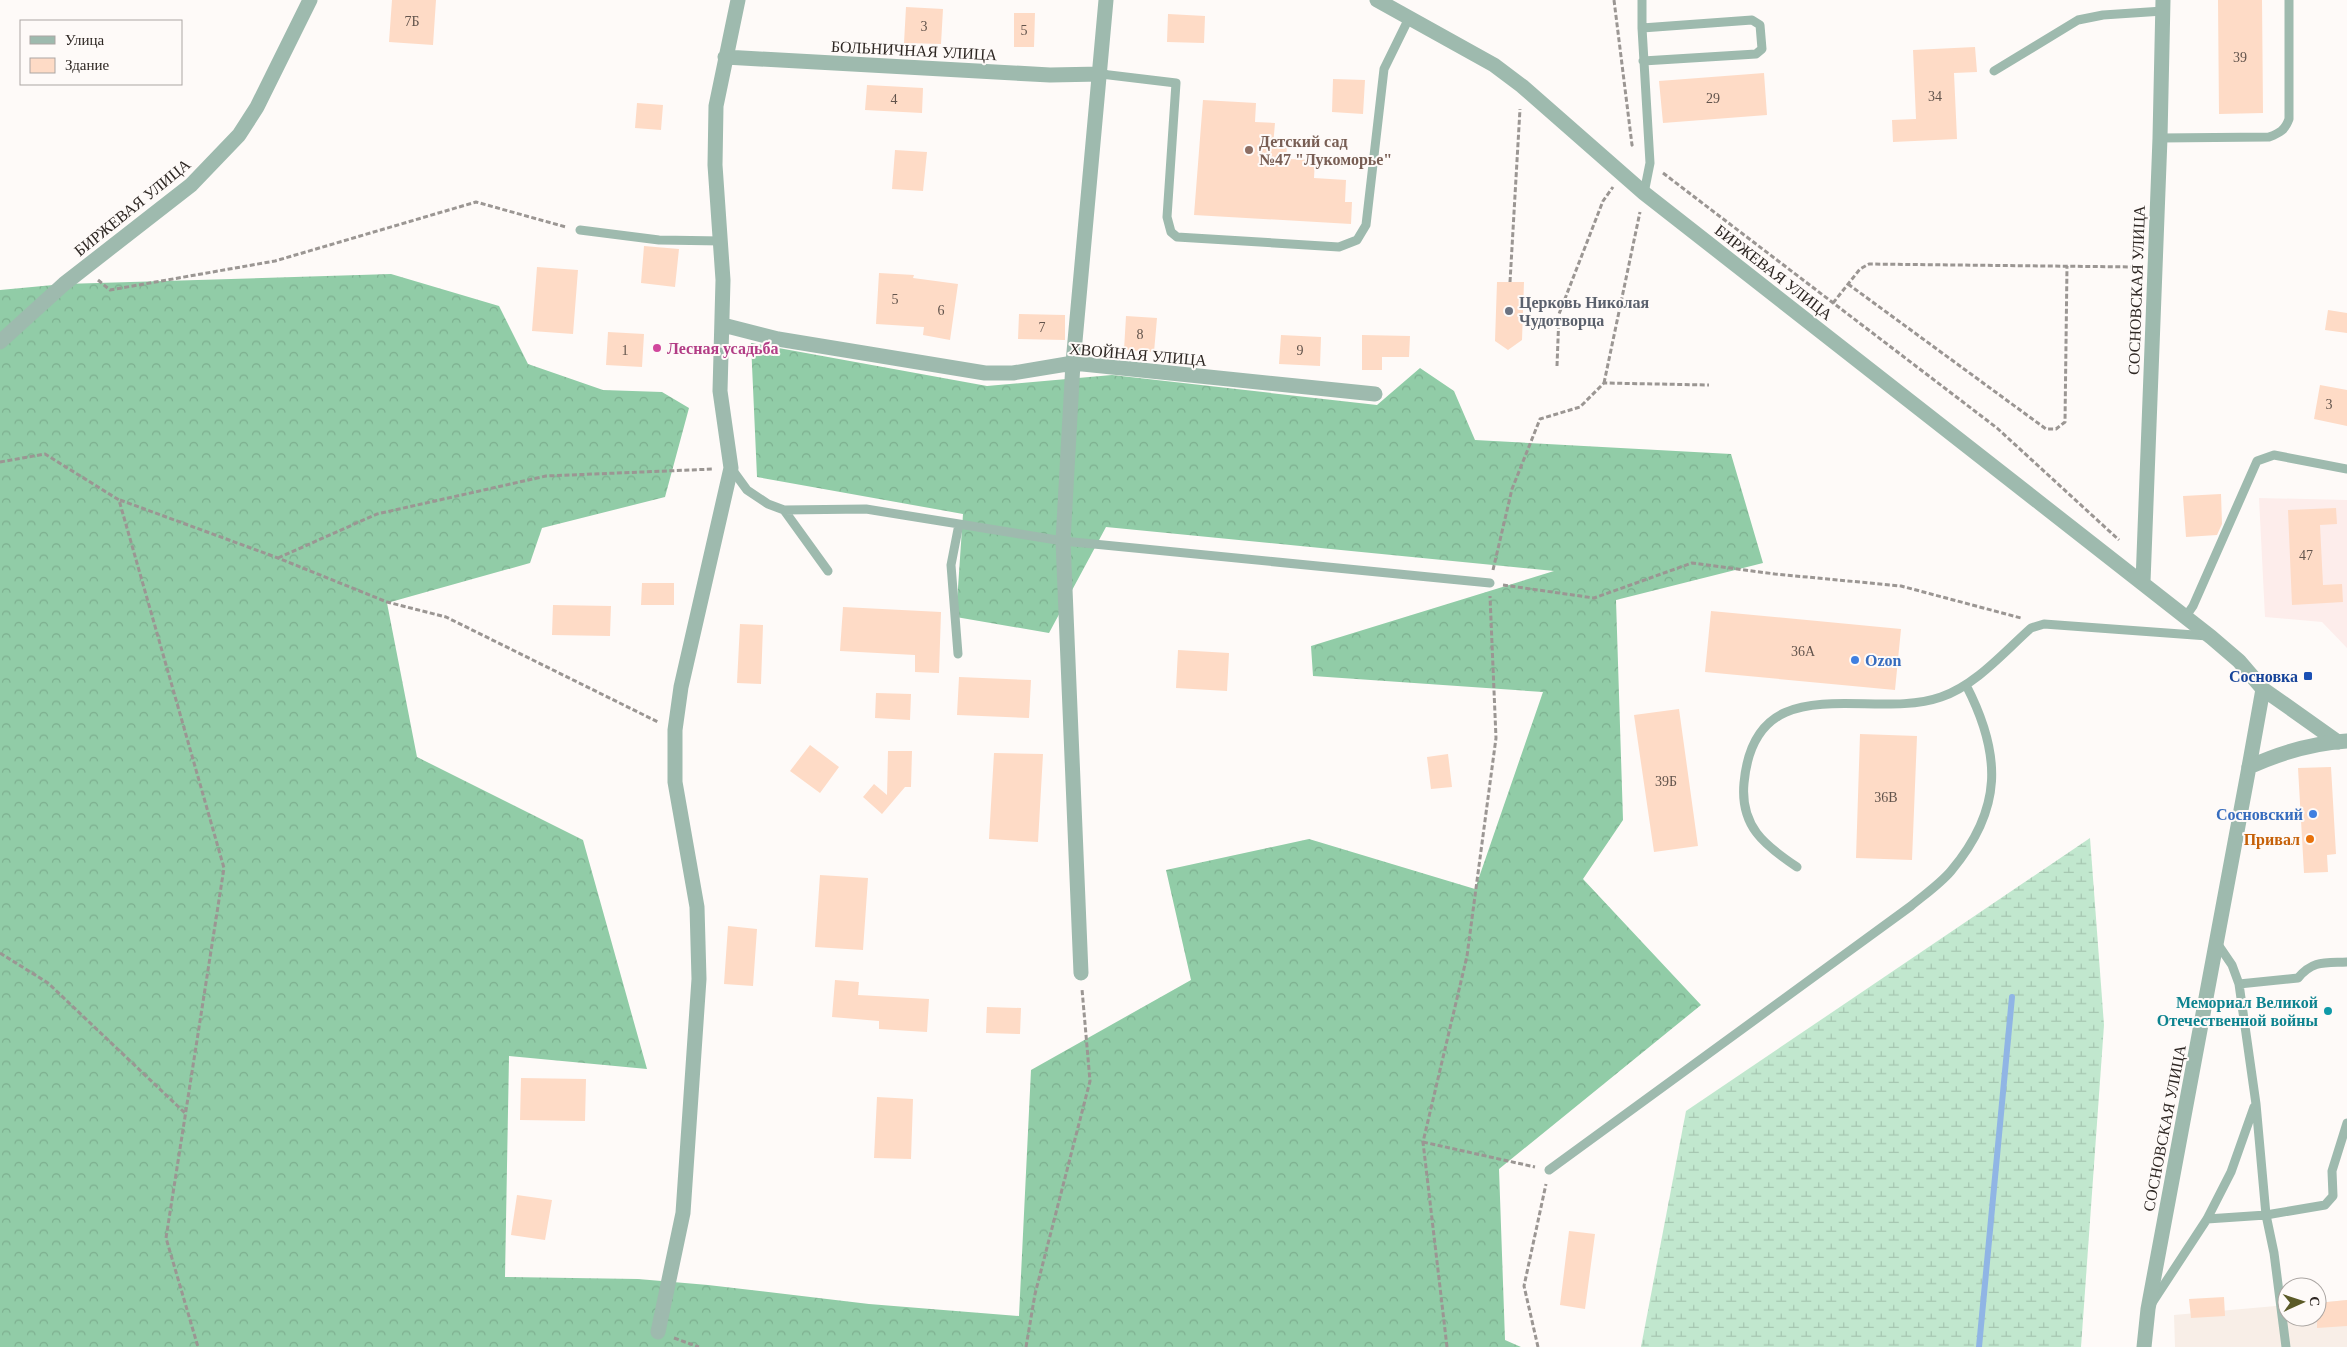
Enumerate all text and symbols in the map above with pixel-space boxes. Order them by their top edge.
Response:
house number: 7Б [404,14,420,29]
house number: 3 [921,19,928,34]
legend [20,20,182,85]
house number: 5 [1021,23,1028,38]
text: Улица [65,32,104,48]
street label: БОЛЬНИЧНАЯ УЛИЦА [830,38,998,64]
house number: 39 [2233,50,2247,65]
text: Здание [65,57,109,73]
house number: 34 [1928,89,1942,104]
house number: 29 [1706,91,1720,106]
house number: 4 [891,92,898,107]
place label: Детский сад №47 "Лукоморье" [1259,133,1392,169]
marker: Детский сад №47 "Лукоморье" [1243,144,1255,156]
street label: БИРЖЕВАЯ УЛИЦА [71,155,195,260]
street label: СОСНОВСКАЯ УЛИЦА [2125,205,2149,375]
street label: БИРЖЕВАЯ УЛИЦА [1711,221,1836,325]
house number: 5 [892,292,899,307]
place label: Церковь Николая Чудотворца [1519,294,1650,330]
house number: 6 [938,303,945,318]
marker: Церковь Николая Чудотворца [1503,305,1515,317]
house number: 7 [1039,320,1046,335]
house number: 8 [1137,327,1144,342]
street label: ХВОЙНАЯ УЛИЦА [1068,339,1208,370]
place label: Лесная усадьба [667,340,778,358]
marker: Лесная усадьба [651,342,663,354]
house number: 1 [622,343,629,358]
house number: 9 [1297,343,1304,358]
house number: 3 [2326,397,2333,412]
house number: 47 [2299,548,2313,563]
house number: 36А [1791,644,1816,659]
place label: Ozon [1865,652,1902,669]
marker: Ozon [1849,654,1861,666]
place label: Сосновка [2229,668,2298,685]
marker: Сосновка [2302,670,2314,682]
house number: 39Б [1655,774,1677,789]
house number: 36В [1874,790,1898,805]
place label: Сосновский [2216,806,2303,823]
marker: Сосновский [2307,808,2319,820]
place label: Привал [2244,831,2300,849]
marker: Привал [2304,833,2316,845]
place label: Мемориал Великой Отечественной войны [2157,994,2319,1029]
marker: Мемориал Великой Отечественной войны [2322,1005,2334,1017]
street label: СОСНОВСКАЯ УЛИЦА [2140,1043,2190,1213]
north arrow [2277,1277,2327,1327]
text: С [2307,1296,2322,1307]

